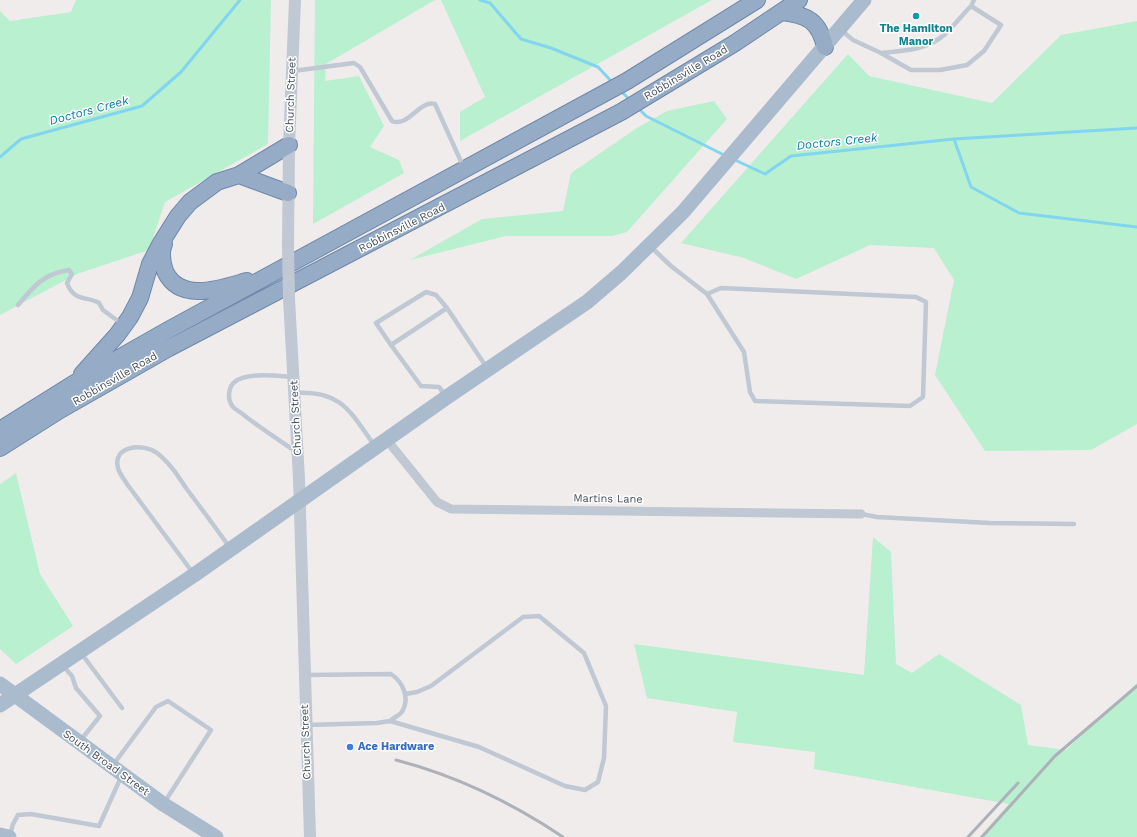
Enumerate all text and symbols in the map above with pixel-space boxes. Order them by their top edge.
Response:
marker: The Hamilton Manor [911,11,921,21]
place label: The Hamilton Manor [879,22,953,48]
street label: Robbinsville Road [642,43,730,103]
street label: Church Street [283,57,299,133]
water label: Doctors Creek [48,94,130,128]
water label: Doctors Creek [796,131,878,153]
street label: Robbinsville Road [357,201,447,255]
street label: Robbinsville Road [70,349,160,409]
street label: Church Street [287,380,305,456]
street label: Martins Lane [573,492,643,506]
street label: Church Street [298,704,314,780]
street label: South Broad Street [60,727,152,799]
place label: Ace Hardware [358,740,434,754]
marker: Ace Hardware [345,742,355,752]

